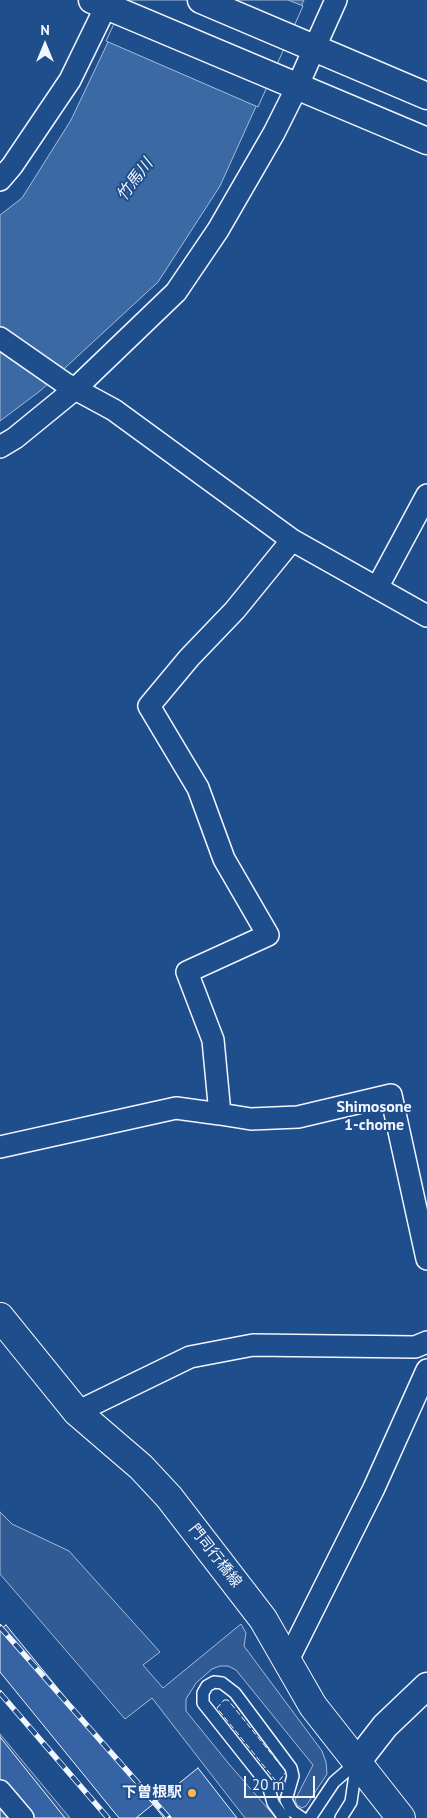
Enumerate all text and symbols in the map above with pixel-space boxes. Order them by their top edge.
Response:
north arrow [20,20,70,70]
text: N [40,21,50,39]
water label: 竹馬川 [113,155,157,205]
district label: Shimosone 1-chome [336,1097,412,1135]
street label: 門司行橋線 [185,1521,245,1591]
scale bar [247,1766,318,1798]
text: 20 m [252,1775,285,1794]
place label: 下曽根駅 [122,1784,182,1802]
marker: 下曽根駅 [186,1787,198,1799]

